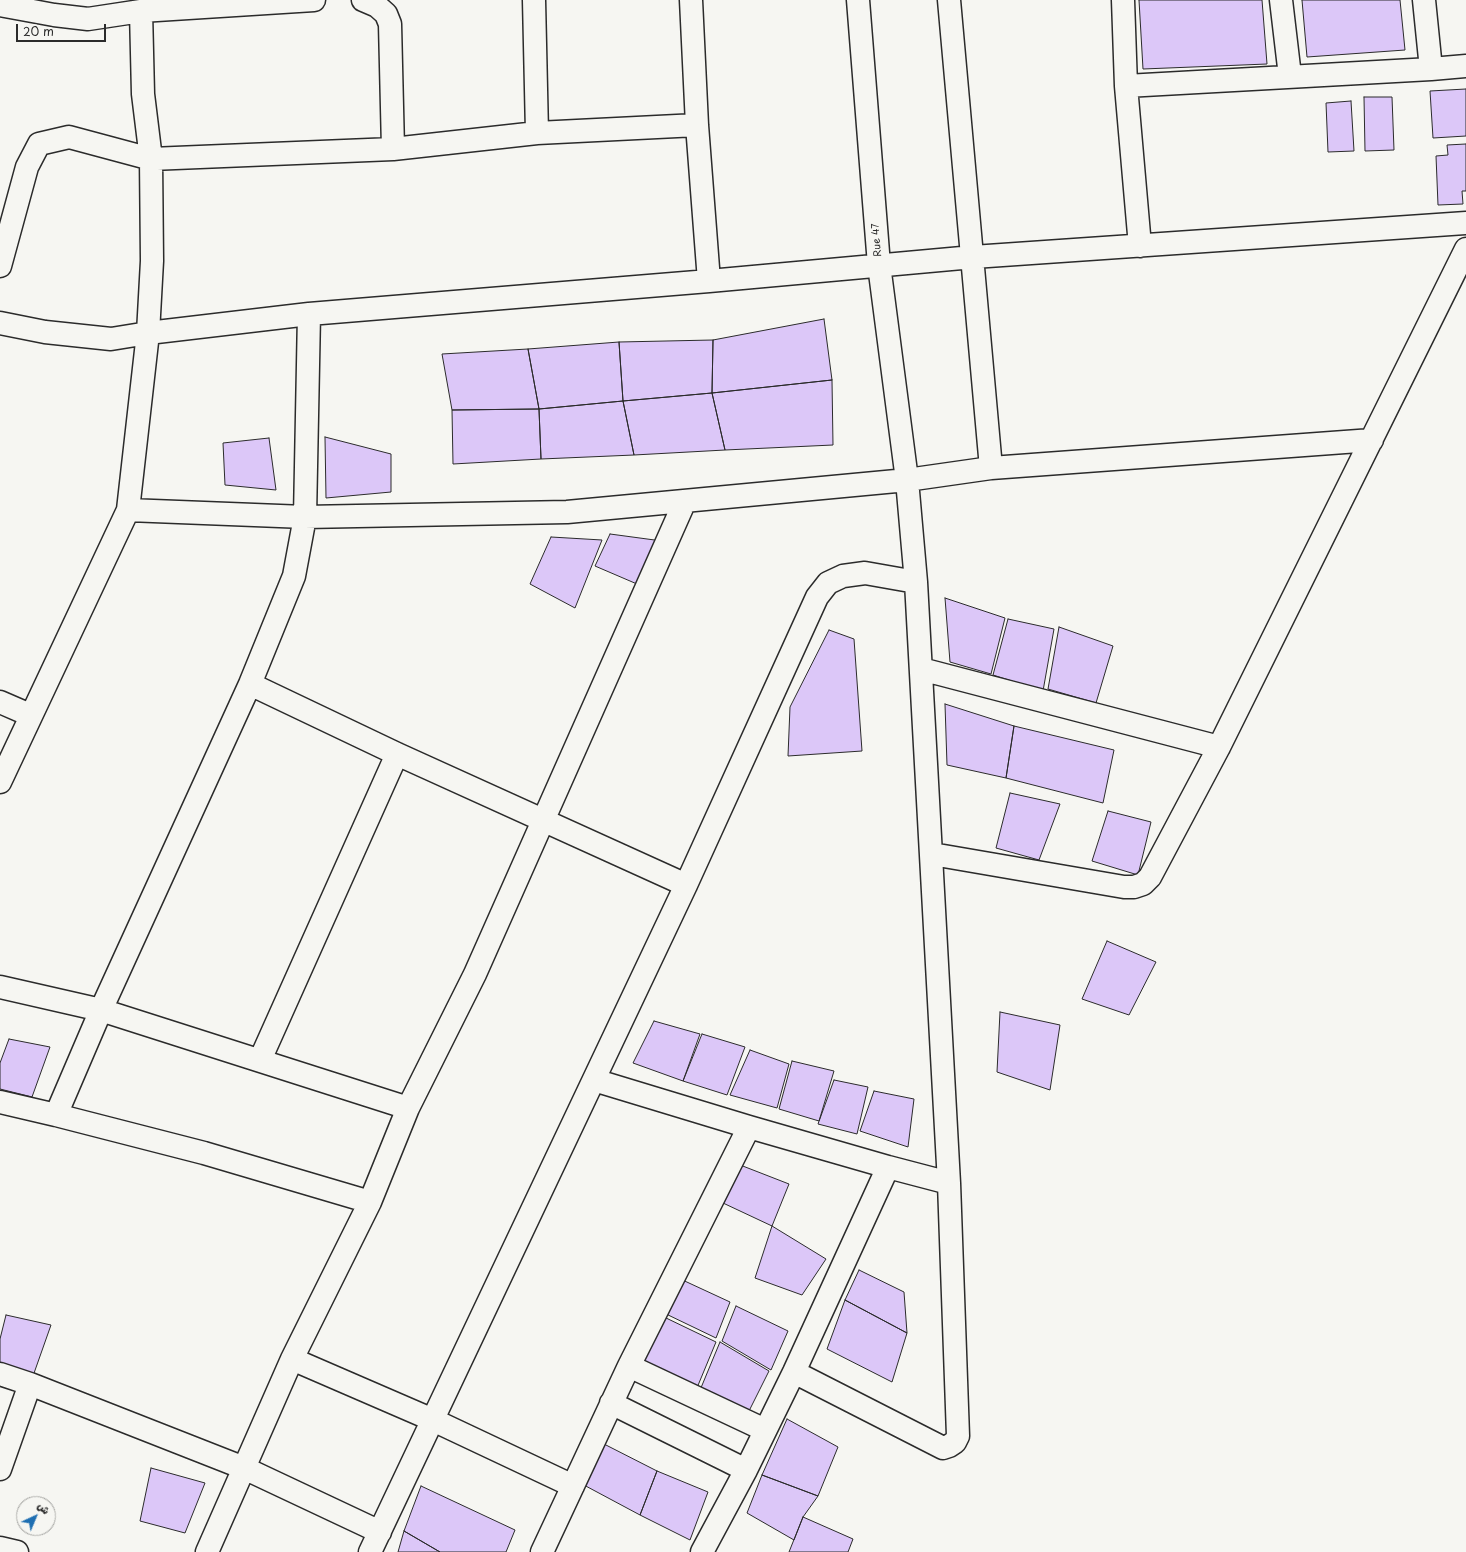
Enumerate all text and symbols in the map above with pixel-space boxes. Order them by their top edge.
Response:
scale bar [18,16,108,42]
text: 20 m [23,22,54,40]
street label: Rue 47 [870,223,884,257]
north arrow [16,1496,56,1536]
text: ش [34,1497,54,1518]

